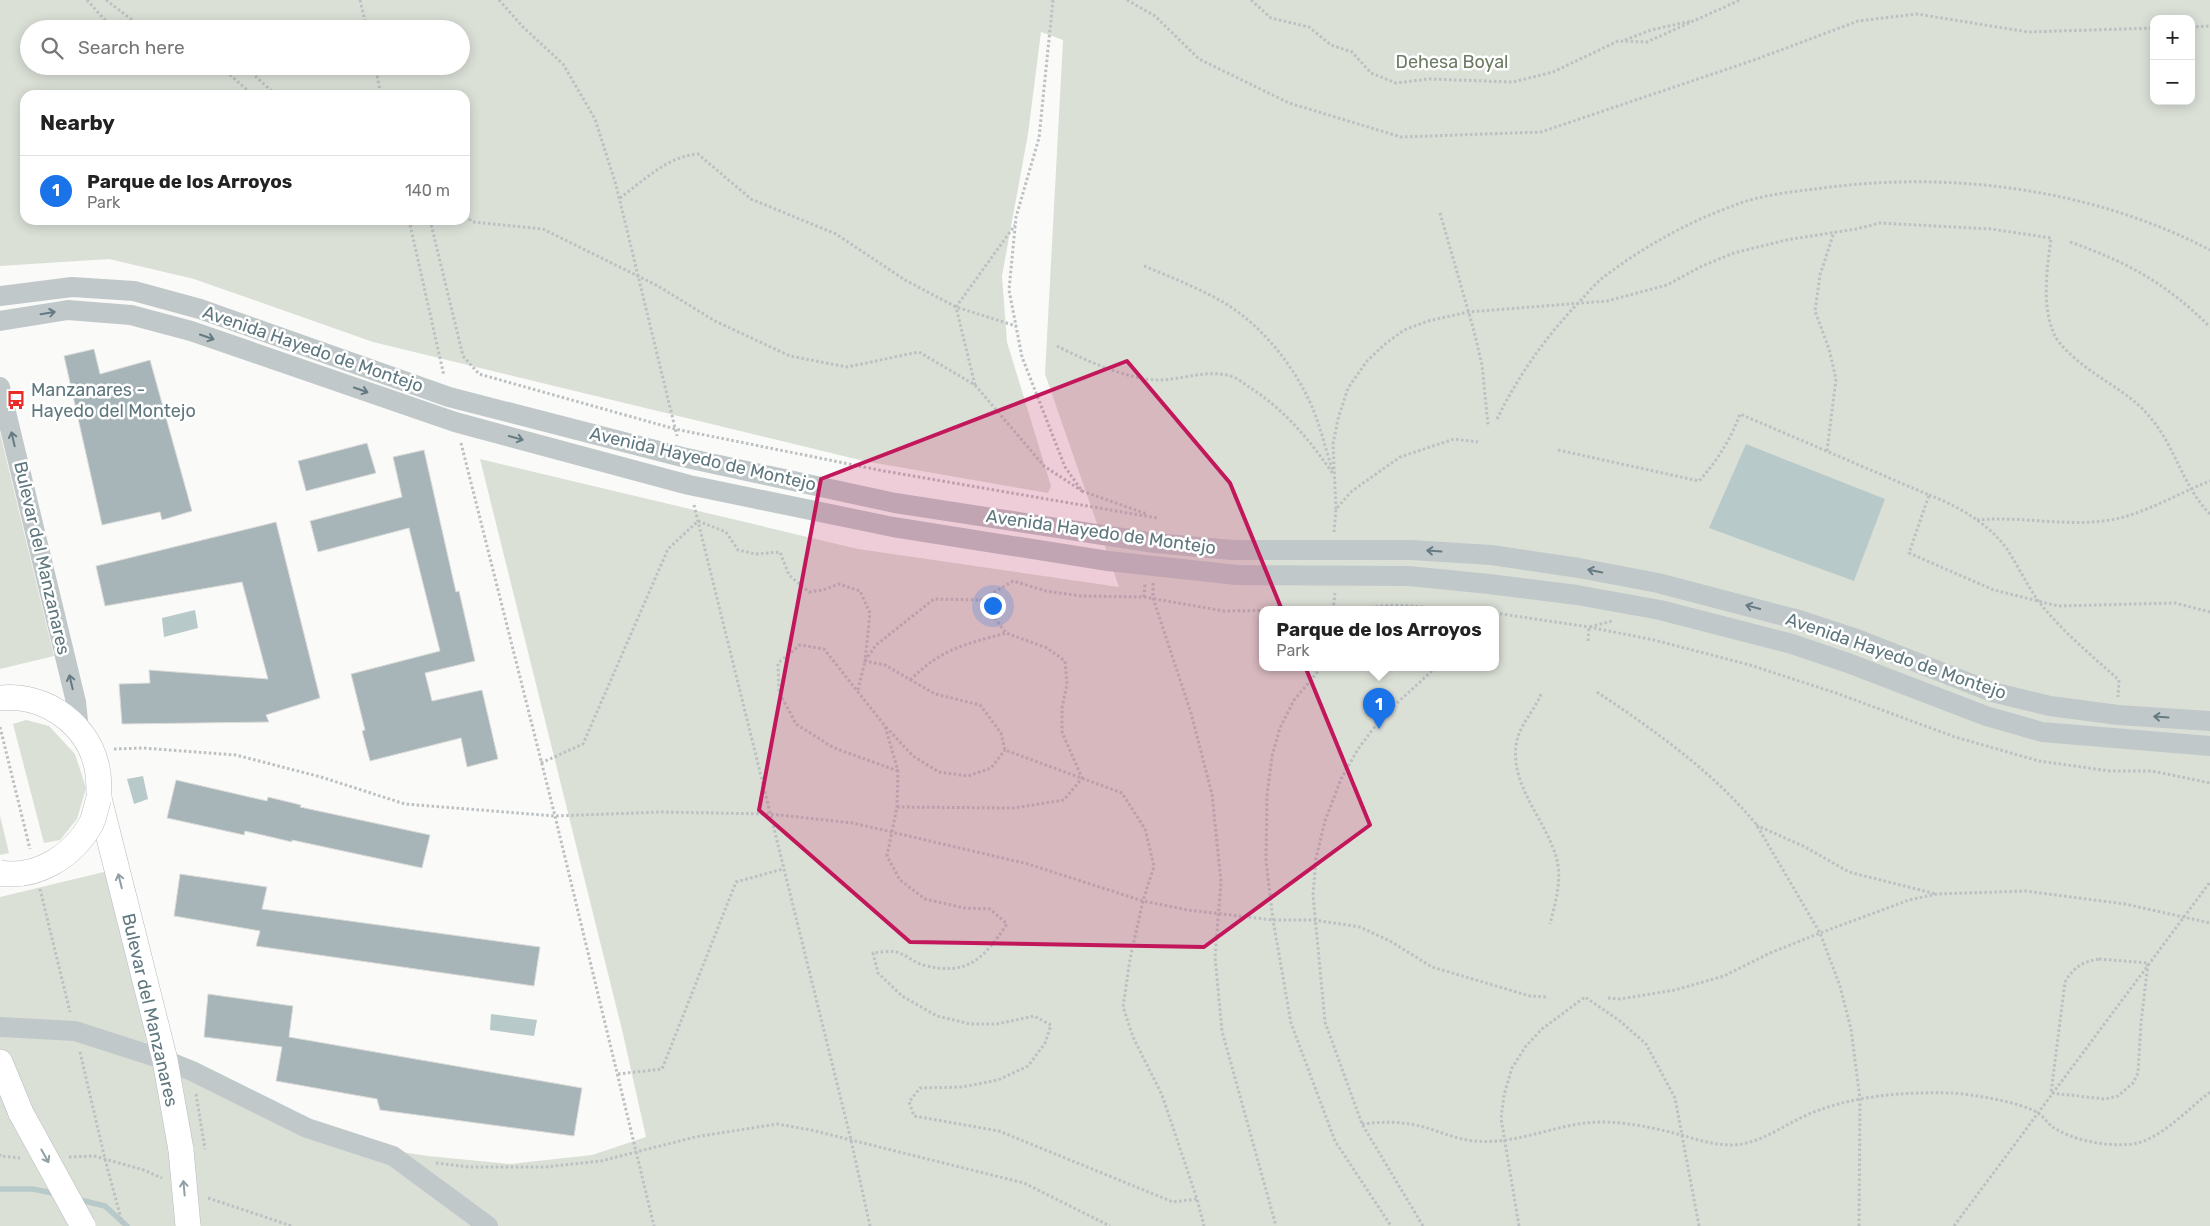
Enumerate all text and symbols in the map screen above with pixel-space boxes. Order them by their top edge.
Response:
map controls [2150,15,2195,105]
button: + [2150,15,2195,60]
search box [20,20,470,75]
icon: search [38,34,66,62]
text: Search here [78,36,185,59]
park label: Dehesa Boyal [1396,51,1508,73]
button: − [2150,60,2195,105]
text: Nearby [40,110,115,135]
text: Parque de los Arroyos [87,170,292,193]
text: 1 [52,181,60,200]
text: 140 m [405,181,450,200]
text: Park [87,193,120,212]
street label: Avenida Hayedo de Montejo [200,301,426,397]
one-way arrow [40,308,56,318]
one-way arrow [199,333,214,342]
place label: Manzanares - Hayedo del Montejo [31,379,196,422]
one-way arrow [353,385,369,395]
bus stop icon: Manzanares - Hayedo del Montejo [5,389,27,411]
street label: Avenida Hayedo de Montejo [588,422,818,496]
one-way arrow [8,431,17,447]
one-way arrow [507,434,523,443]
street label: Bulevar del Manzanares [9,459,75,657]
street label: Avenida Hayedo de Montejo [985,505,1217,559]
one-way arrow [1426,547,1442,556]
one-way arrow [1588,566,1604,575]
your location [980,593,1006,619]
one-way arrow [1746,602,1762,612]
popup [1259,606,1499,671]
street label: Avenida Hayedo de Montejo [1783,608,2009,704]
text: Parque de los Arroyos [1276,618,1482,641]
text: Park [1276,641,1310,660]
one-way arrow [66,674,75,690]
pin: 1 [1363,688,1395,729]
one-way arrow [2154,713,2170,722]
one-way arrow [115,874,124,890]
street label: Bulevar del Manzanares [117,911,183,1109]
one-way arrow [40,1148,50,1162]
one-way arrow [179,1181,189,1197]

